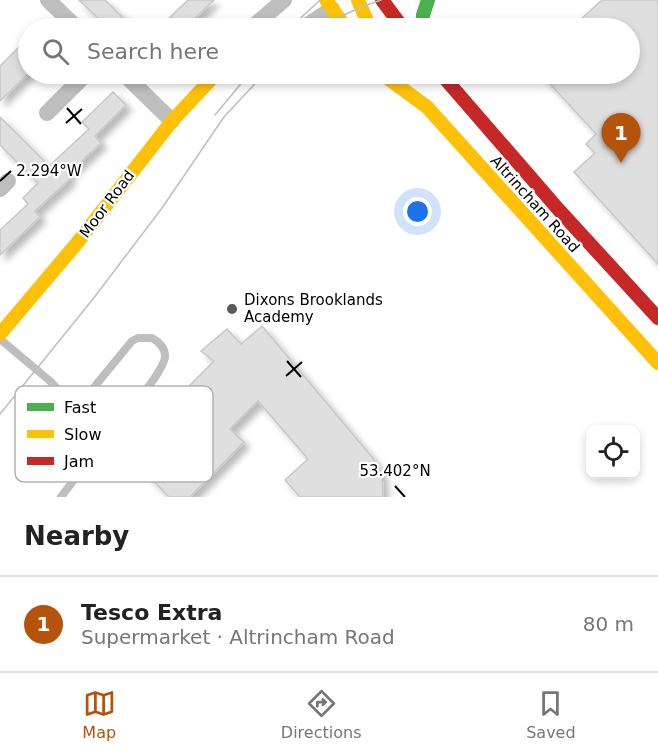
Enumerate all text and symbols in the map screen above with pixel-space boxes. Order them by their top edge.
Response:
search box [18,18,640,84]
icon: search [39,35,72,68]
text: Search here [87,39,219,64]
pin: 1 [602,114,640,163]
street label: Altrincham Road [487,152,583,256]
text: 2.294°W [16,162,82,180]
street label: Moor Road [76,167,138,241]
your location [403,197,432,226]
place label: Dixons Brooklands Academy [244,291,383,326]
marker: Dixons Brooklands Academy [225,302,239,316]
legend [15,386,213,482]
text: Fast [64,398,96,417]
text: Slow [64,425,101,444]
map controls [586,425,640,479]
button: locate [586,425,640,479]
text: Jam [63,452,94,471]
text: 53.402°N [359,462,431,480]
text: Nearby [24,521,129,551]
text: Tesco Extra [81,600,222,625]
text: 1 [37,612,50,636]
text: 80 m [583,612,634,636]
text: Supermarket · Altrincham Road [81,625,395,649]
tab: Map [82,687,116,742]
tab: Directions [281,687,361,742]
tab: Saved [526,687,576,742]

